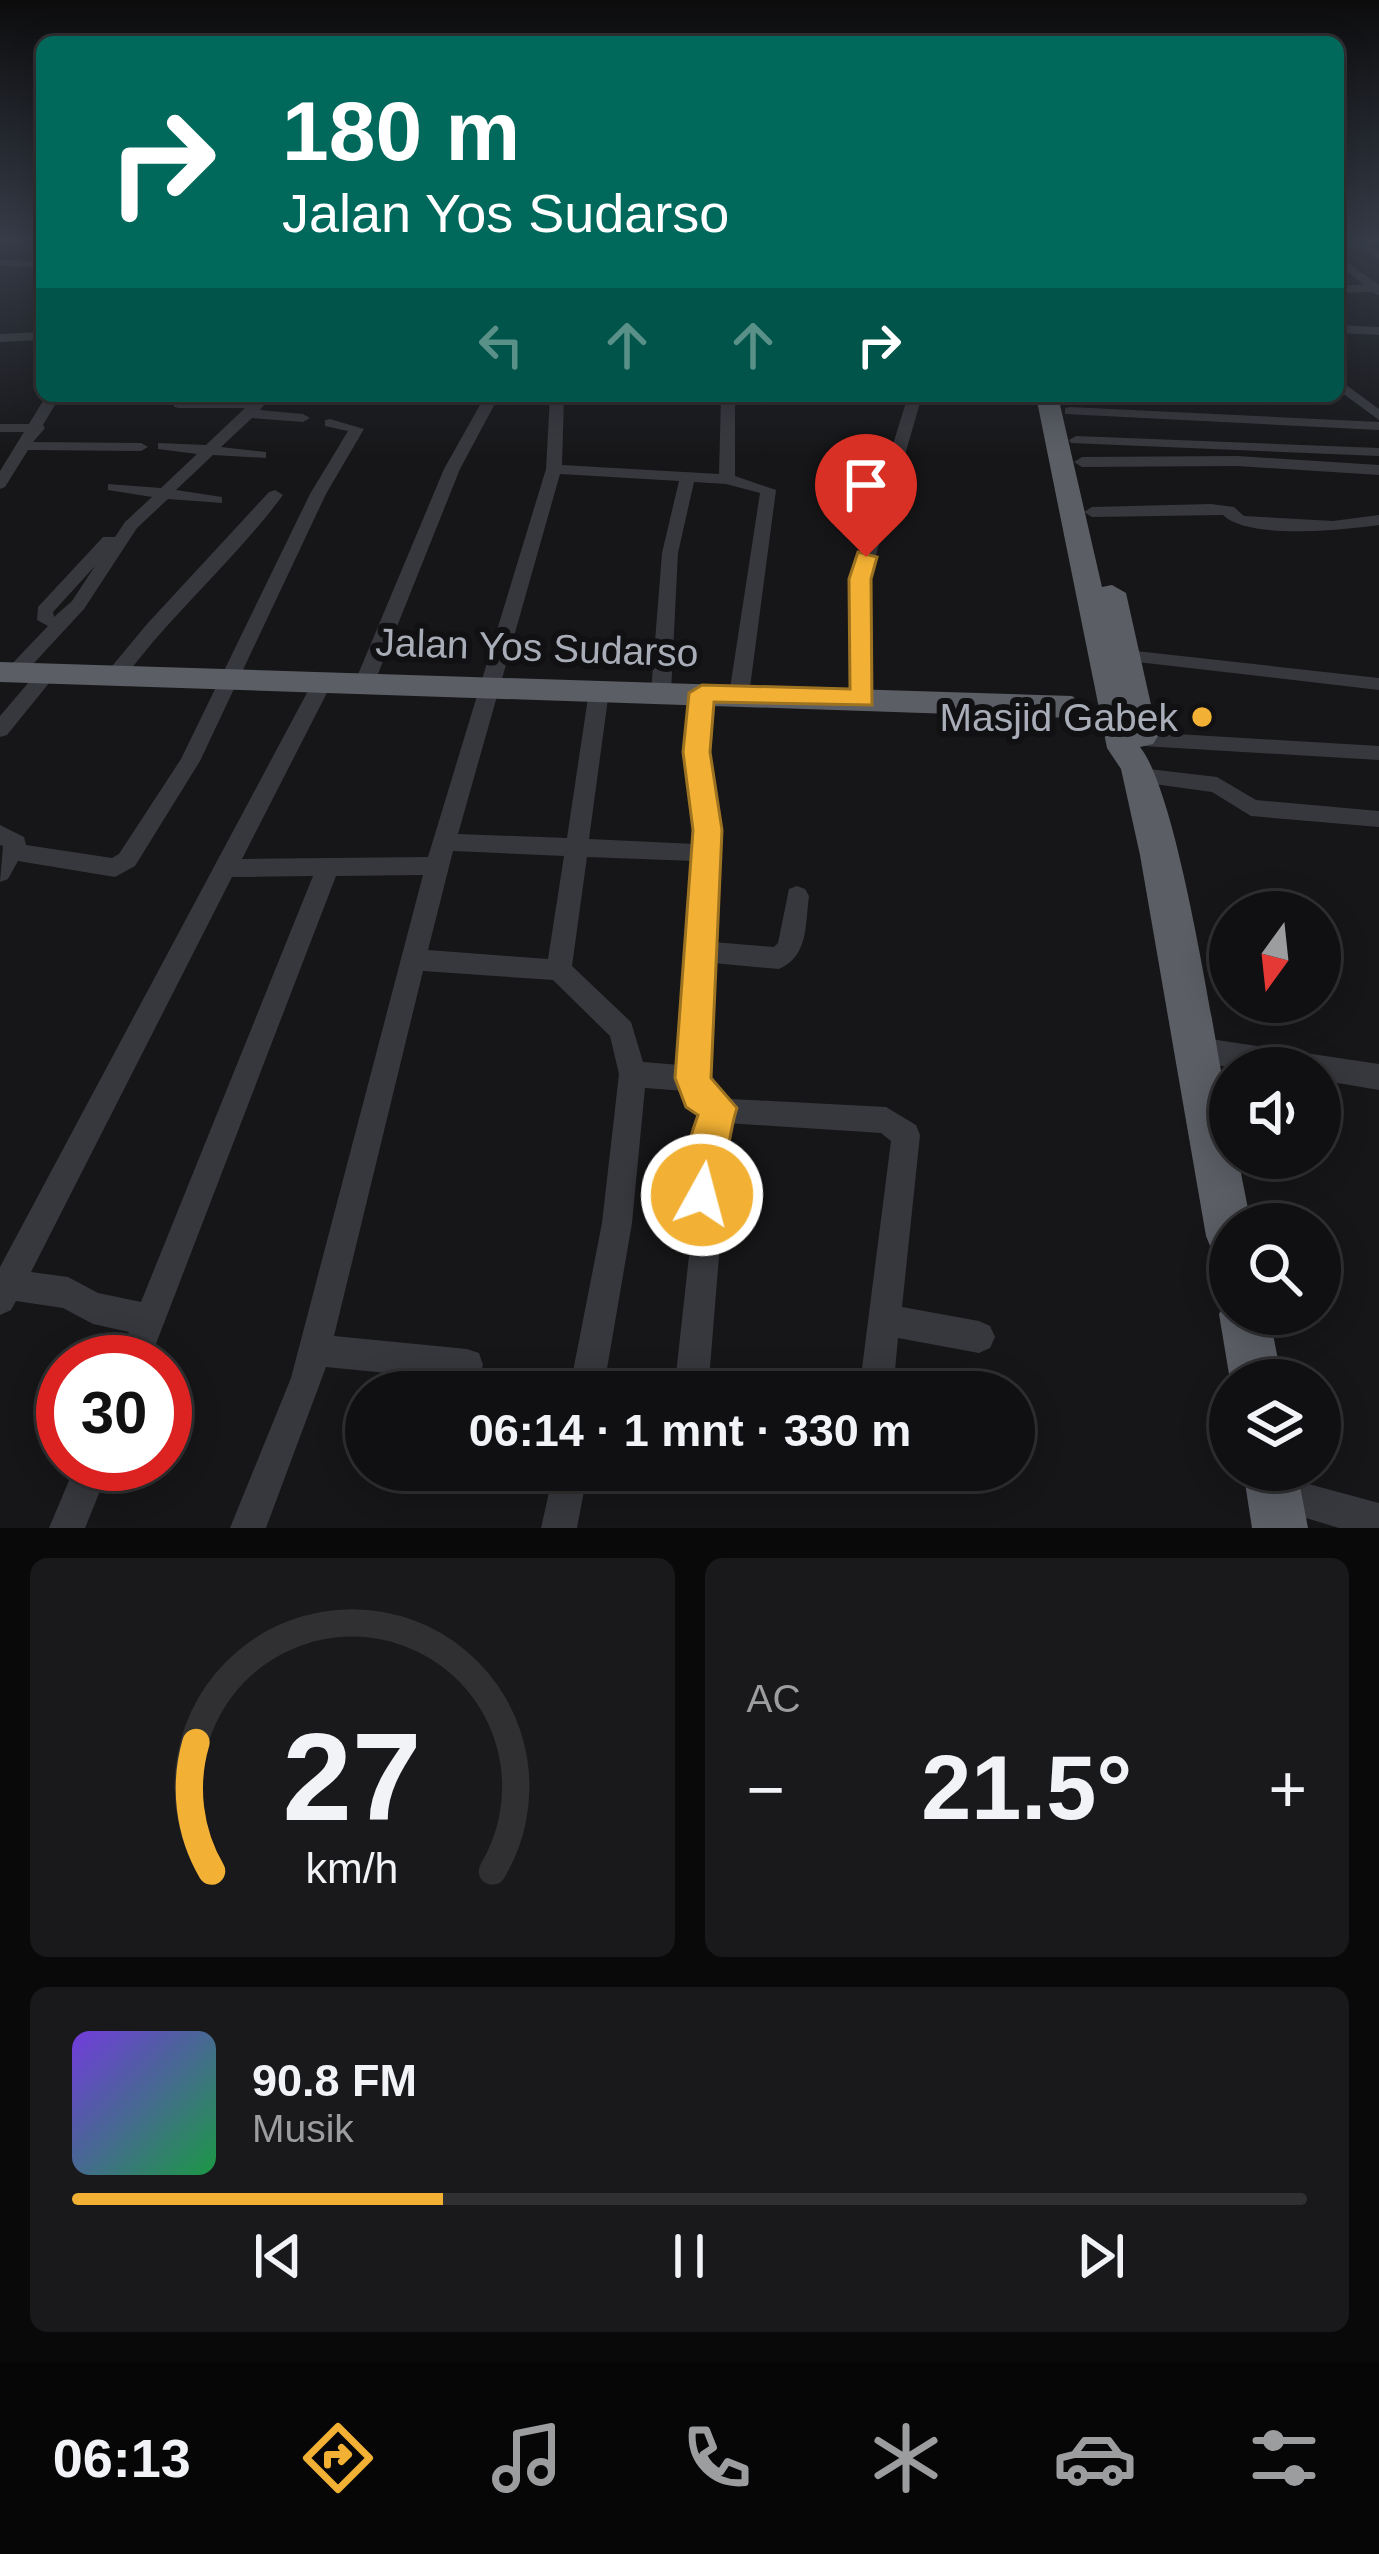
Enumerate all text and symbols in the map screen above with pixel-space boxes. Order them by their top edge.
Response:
icon: right [84,84,240,240]
text: 180 m [282,84,520,178]
text: Jalan Yos Sudarso [282,183,729,243]
icon: left [468,312,534,378]
icon: ahead [594,312,660,378]
icon: ahead [720,312,786,378]
icon: right [846,312,912,378]
pin [815,434,917,557]
icon: arrive [833,452,899,518]
street label: Jalan Yos Sudarso [375,620,699,675]
place label: Masjid Gabek [940,696,1178,739]
marker: Masjid Gabek [1189,704,1215,730]
north arrow [1209,891,1341,1023]
map controls [1209,891,1341,1491]
button: sound [1209,1047,1341,1179]
position arrow [639,1132,765,1258]
button: search [1209,1203,1341,1335]
speed limit sign: 30 [36,1335,192,1491]
button: layers [1209,1359,1341,1491]
text: 06:14 · 1 mnt · 330 m [469,1405,911,1456]
text: AC [747,1677,801,1720]
text: 27 [283,1707,422,1846]
text: 21.5° [921,1738,1132,1838]
text: − [747,1752,785,1826]
text: + [1268,1752,1307,1826]
text: km/h [306,1843,399,1891]
text: 90.8 FM [252,2055,417,2106]
text: Musik [252,2107,354,2150]
icon: previous [245,2223,311,2289]
icon: pause [656,2223,722,2289]
icon: next [1068,2223,1134,2289]
icon: directions [296,2416,380,2500]
icon: music [485,2416,569,2500]
icon: phone [675,2416,759,2500]
icon: climate [864,2416,948,2500]
icon: car [1053,2416,1137,2500]
icon: filters [1242,2416,1326,2500]
text: 06:13 [53,2428,191,2488]

